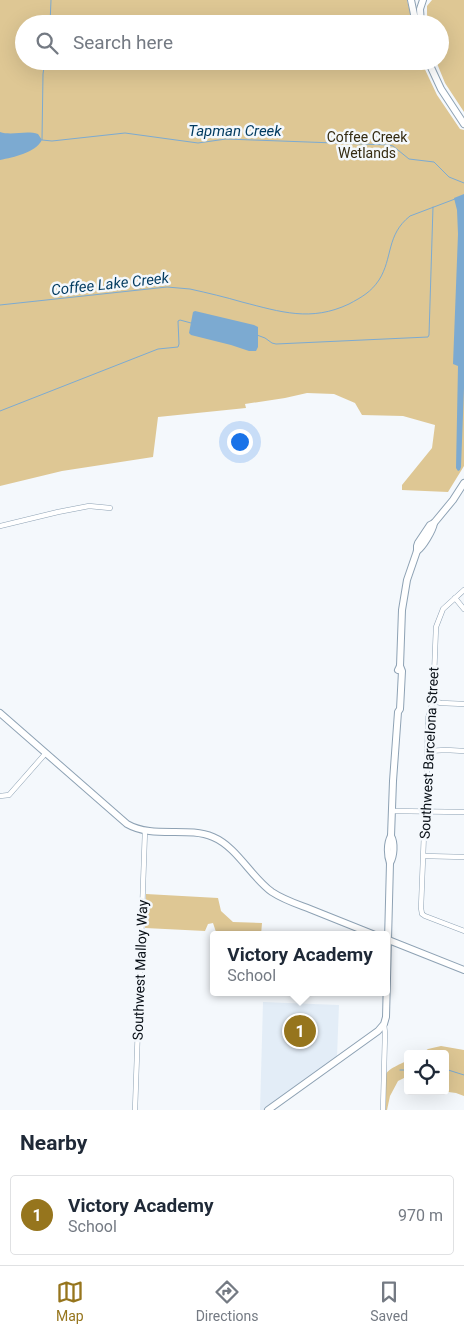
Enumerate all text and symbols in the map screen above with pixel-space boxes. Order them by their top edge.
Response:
search box [15,15,449,70]
icon: search [33,29,61,57]
text: Search here [73,31,173,54]
water label: Tapman Creek [188,122,282,140]
park label: Coffee Creek Wetlands [327,129,408,161]
water label: Coffee Lake Creek [50,269,170,299]
your location [227,429,253,455]
street label: Southwest Barcelona Street [417,666,442,839]
street label: Southwest Malloy Way [130,899,150,1040]
popup [210,931,390,996]
text: Victory Academy [227,943,373,966]
text: School [227,966,276,985]
pin: 1 [284,1012,316,1050]
map controls [404,1050,449,1095]
button: locate [404,1050,449,1095]
text: Nearby [20,1131,87,1155]
text: Victory Academy [68,1194,213,1217]
text: 1 [32,1206,42,1225]
text: 970 m [398,1206,443,1225]
text: School [68,1217,117,1236]
tab: Map [56,1278,84,1324]
tab: Directions [196,1278,259,1324]
tab: Saved [370,1278,408,1324]

